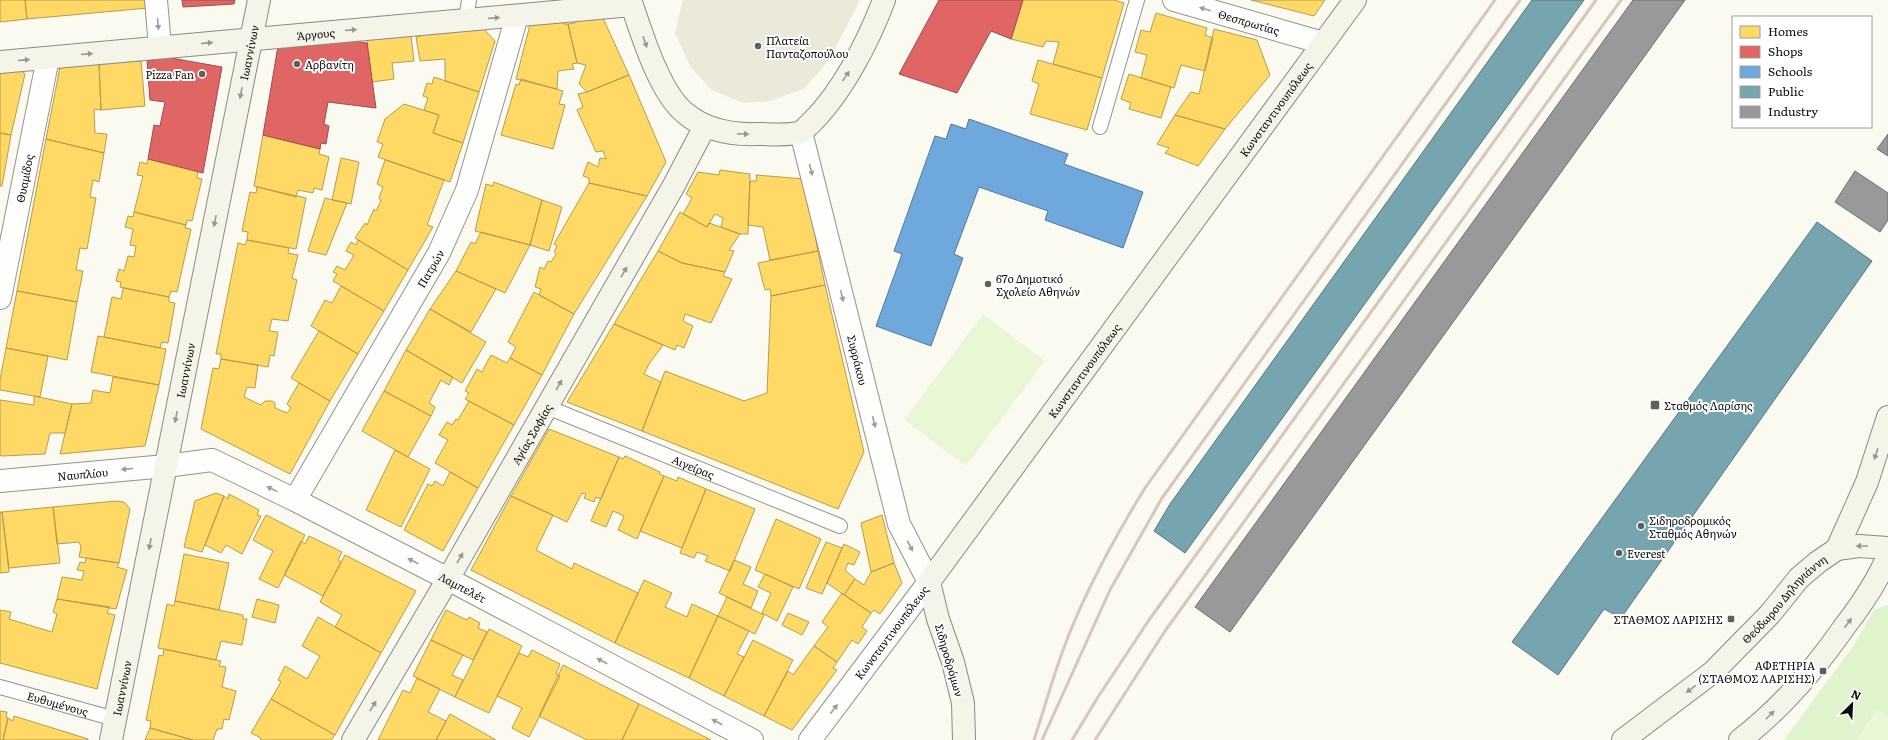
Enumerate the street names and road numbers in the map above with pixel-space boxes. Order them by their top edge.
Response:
street label: Θεσπρωτίας [1216,5,1282,38]
street label: Ιωαννίνων [235,24,262,82]
street label: Άργους [296,24,336,43]
street label: Κωνσταντινουπόλεως [1235,58,1316,160]
street label: Θυαμίδος [11,152,37,204]
street label: Πατρών [413,246,447,291]
street label: Κωνσταντινουπόλεως [1044,319,1124,421]
street label: Συρράκου [844,333,872,387]
street label: Ιωαννίνων [172,341,198,399]
street label: Αγίας Σοφίας [507,400,555,468]
street label: Αιγείρας [670,451,717,482]
street label: Ναυπλίου [57,463,109,484]
street label: Θεόδωρου Δηληγιάννη [1738,551,1830,647]
street label: Λαμπελέτ [436,568,490,606]
street label: Κωνσταντινουπόλεως [850,581,932,682]
street label: Σιδηροδρόμων [932,622,968,698]
street label: Ιωαννίνων [108,659,135,717]
street label: Ευθυμένους [25,687,91,719]

